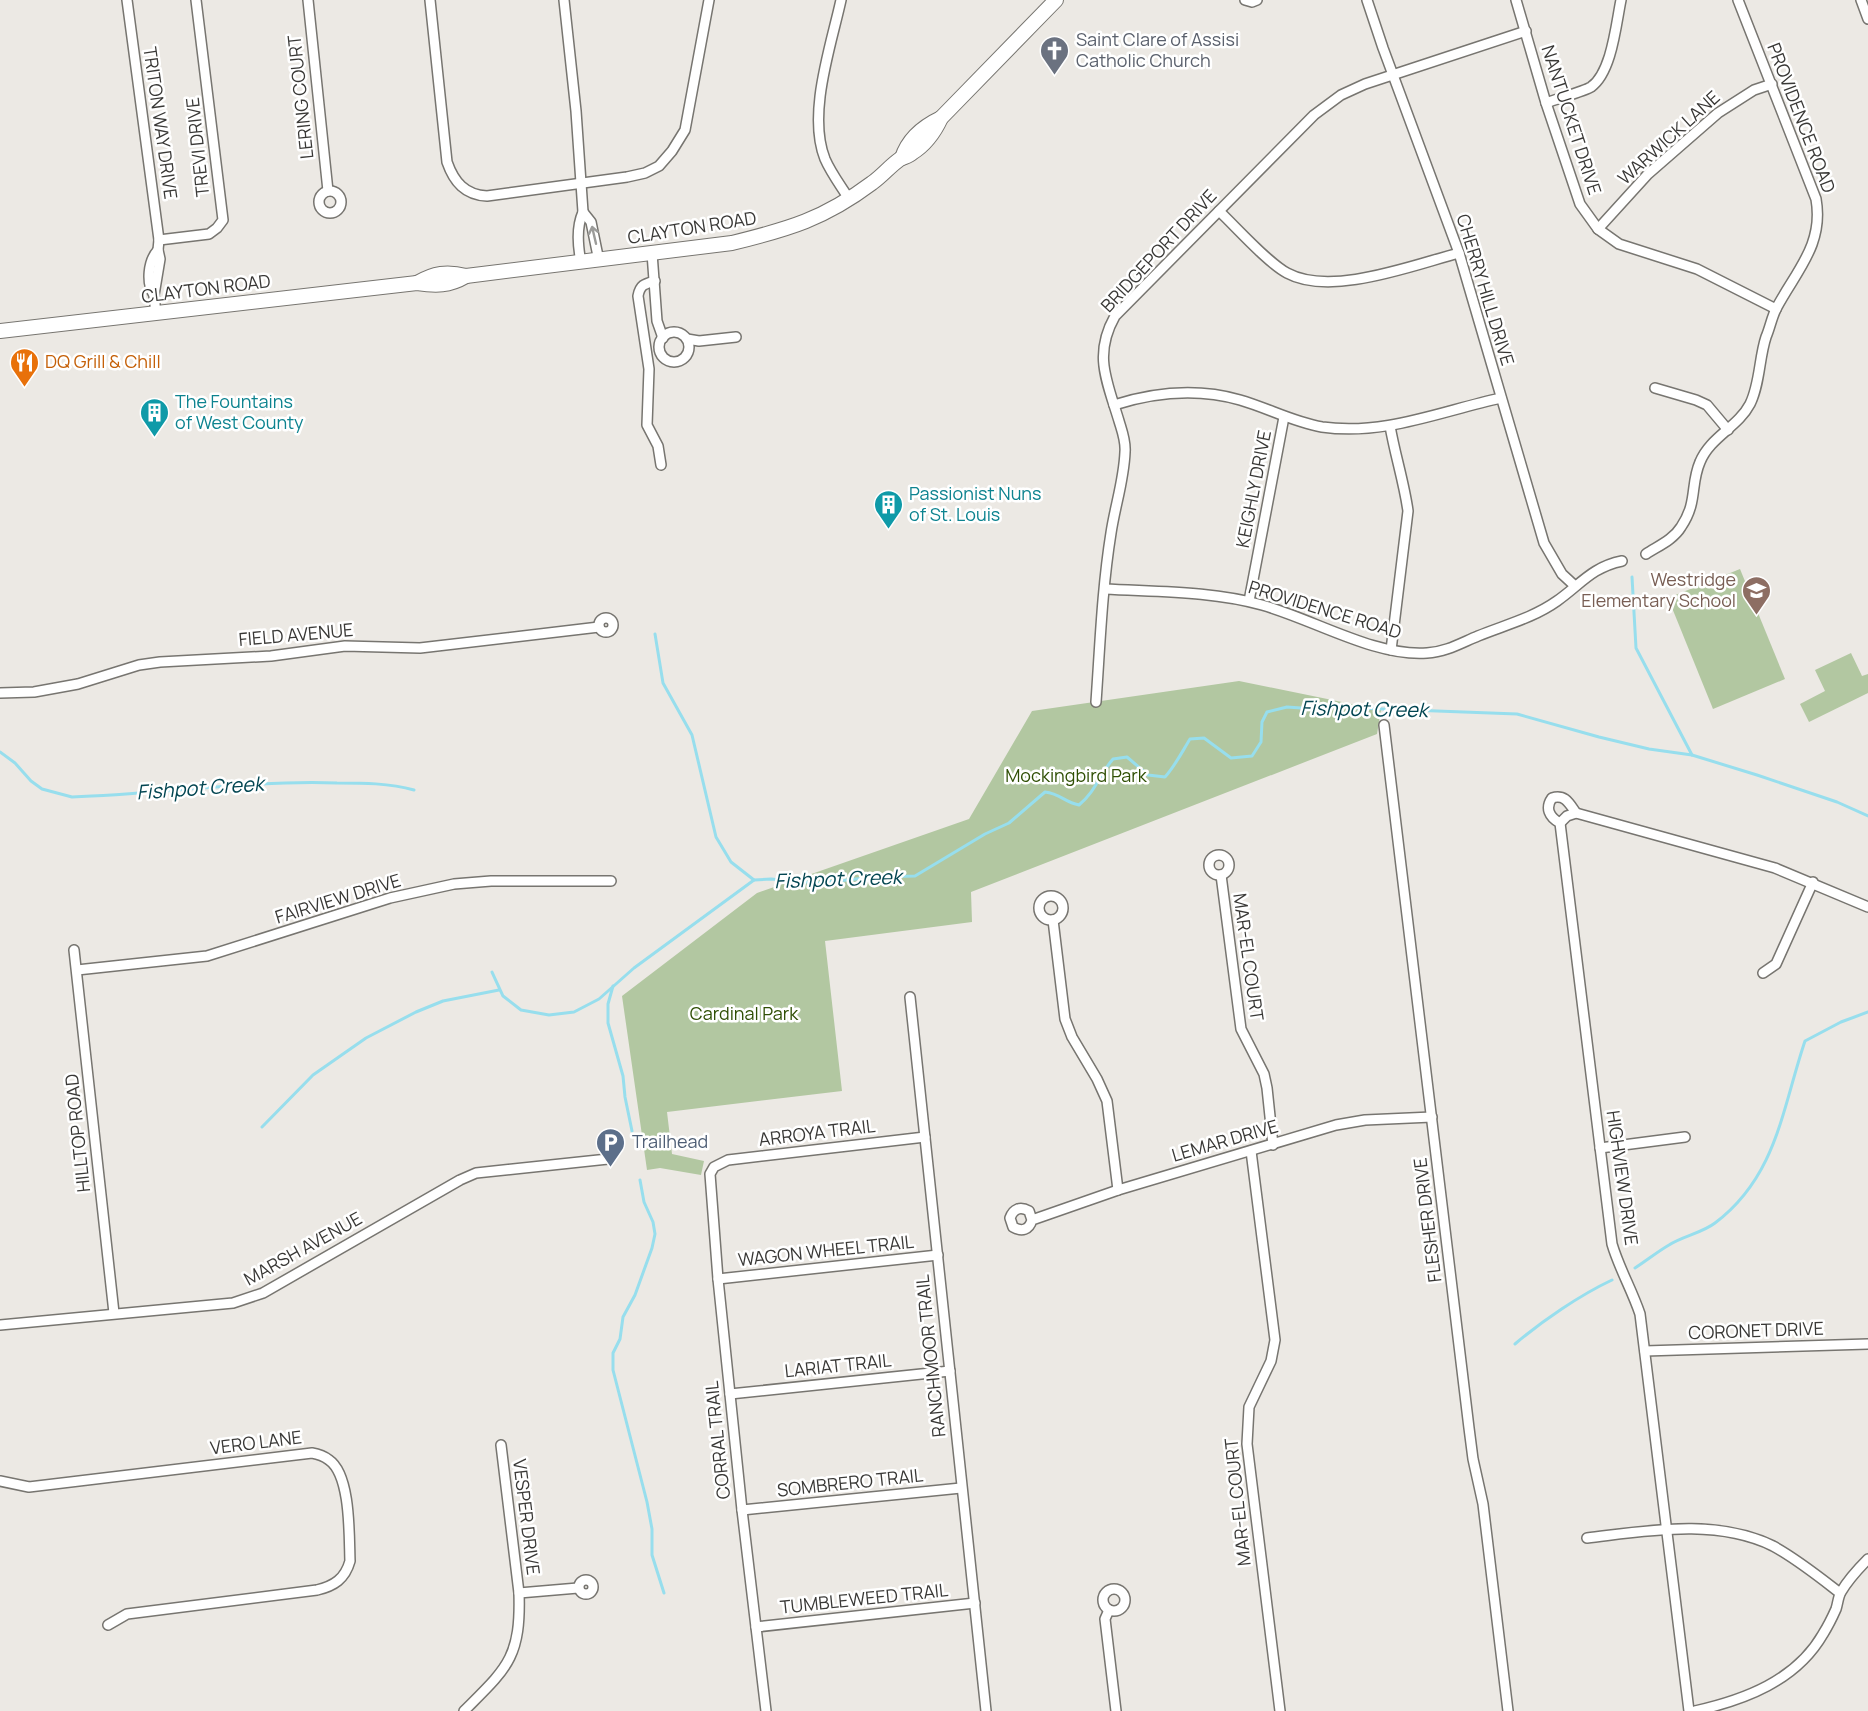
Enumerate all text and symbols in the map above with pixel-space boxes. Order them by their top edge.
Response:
place label: Saint Clare of Assisi Catholic Church [1076,27,1239,72]
street label: LERING COURT [282,34,318,160]
church icon: Saint Clare of Assisi Catholic Church [1039,34,1071,76]
street label: PROVIDENCE ROAD [1762,39,1842,196]
street label: NANTUCKET DRIVE [1536,42,1607,197]
street label: TRITON WAY DRIVE [138,45,184,201]
street label: WARWICK LANE [1612,85,1724,189]
street label: TREVI DRIVE [180,96,214,198]
street label: BRIDGEPORT DRIVE [1095,184,1221,317]
street label: CLAYTON ROAD [626,205,758,249]
street label: CHERRY HILL DRIVE [1451,211,1520,368]
one-way arrow [588,226,599,245]
street label: CLAYTON ROAD [140,268,272,308]
restaurant icon: DQ Grill & Chill [8,346,40,388]
place label: DQ Grill & Chill [45,349,161,373]
place label: The Fountains of West County [175,389,304,434]
building icon: The Fountains of West County [138,396,170,438]
street label: KEIGHLY DRIVE [1230,428,1276,550]
place label: Passionist Nuns of St. Louis [909,481,1042,526]
building icon: Passionist Nuns of St. Louis [872,488,904,530]
place label: Westridge Elementary School [1581,567,1736,612]
street label: PROVIDENCE ROAD [1246,574,1405,644]
school or university icon: Westridge Elementary School [1741,574,1773,616]
street label: FIELD AVENUE [238,617,354,651]
water label: Fishpot Creek [1300,694,1431,723]
park label: Mockingbird Park [1005,763,1148,787]
water label: Fishpot Creek [135,769,268,805]
water label: Fishpot Creek [774,863,905,894]
street label: FAIRVIEW DRIVE [272,868,404,929]
street label: MAR-EL COURT [1228,892,1270,1022]
park label: Cardinal Park [690,1001,799,1025]
street label: HILLTOP ROAD [59,1073,95,1193]
street label: HIGHVIEW DRIVE [1602,1109,1644,1247]
street label: ARROYA TRAIL [757,1113,877,1151]
street label: LEMAR DRIVE [1169,1113,1281,1167]
parking icon: Trailhead [595,1126,627,1168]
place label: Trailhead [632,1129,708,1153]
street label: FLESHER DRIVE [1407,1156,1447,1284]
street label: MARSH AVENUE [239,1206,366,1290]
street label: WAGON WHEEL TRAIL [737,1229,915,1271]
street label: RANCHMOOR TRAIL [910,1274,950,1439]
street label: CORONET DRIVE [1688,1316,1824,1344]
street label: LARIAT TRAIL [783,1347,892,1383]
street label: CORRAL TRAIL [699,1380,735,1500]
street label: VERO LANE [209,1424,303,1460]
street label: MAR-EL COURT [1218,1437,1256,1567]
street label: VESPER DRIVE [508,1458,546,1576]
street label: SOMBRERO TRAIL [776,1462,924,1502]
street label: TUMBLEWEED TRAIL [779,1577,949,1619]

